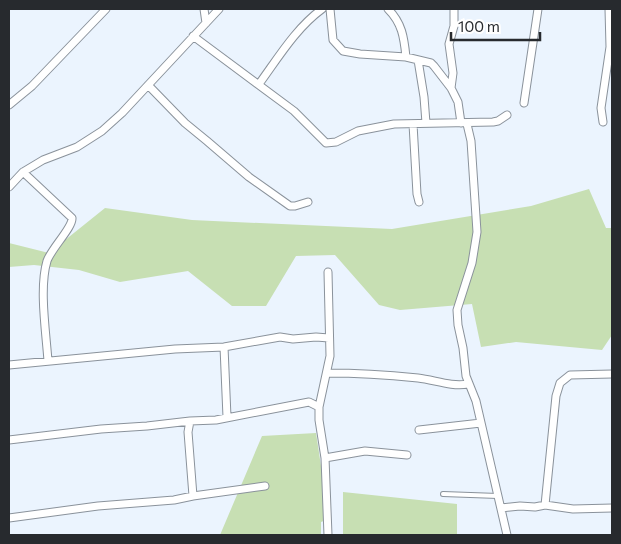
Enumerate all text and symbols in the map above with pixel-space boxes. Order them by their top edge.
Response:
scale bar [451,10,540,42]
text: 100 m [458,17,500,35]

